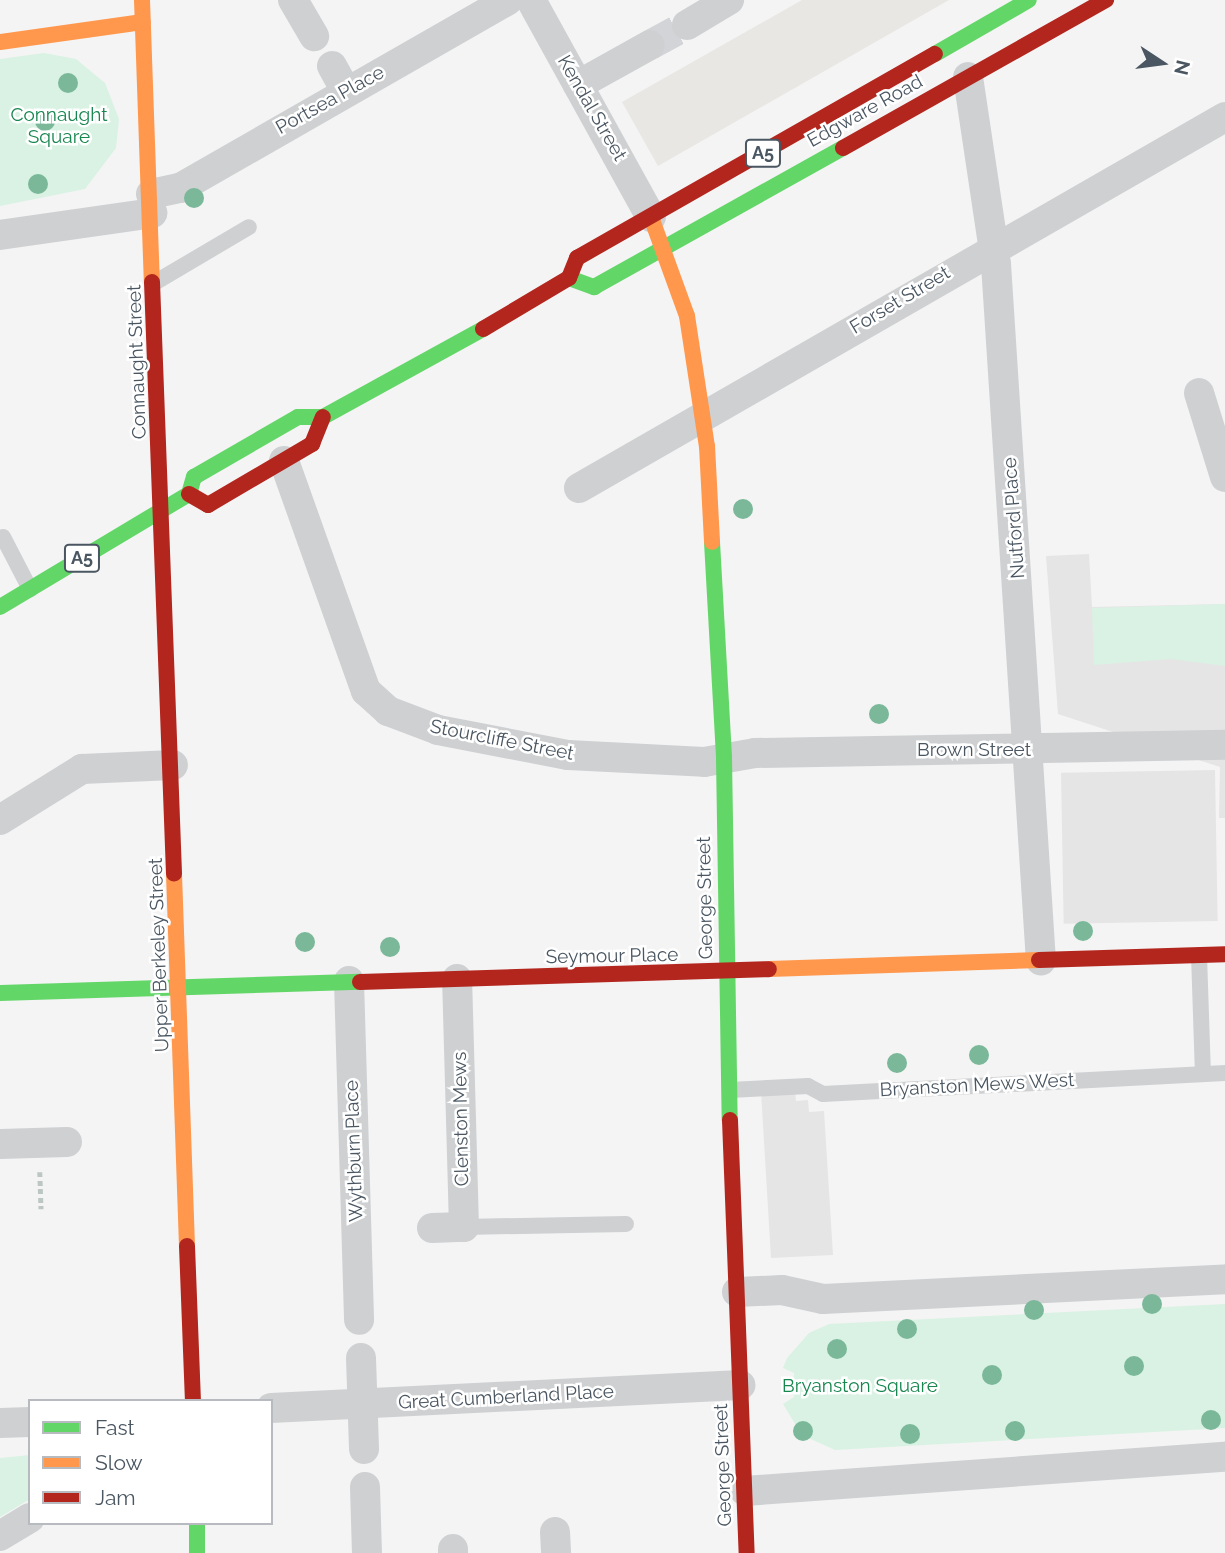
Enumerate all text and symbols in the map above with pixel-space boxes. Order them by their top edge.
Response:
north arrow [1127,28,1197,98]
street label: Kendal Street [552,51,632,165]
text: N [1170,58,1195,77]
street label: Portsea Place [272,61,388,139]
street label: Edgware Road [803,70,927,152]
park label: Connaught Square [10,104,108,148]
road number: A5 [744,138,782,168]
street label: Forset Street [846,261,954,339]
street label: Connaught Street [123,284,151,440]
street label: Nutford Place [998,457,1030,579]
road number: A5 [63,544,101,572]
street label: Stourcliffe Street [428,715,576,765]
street label: Brown Street [917,739,1031,761]
street label: George Street [693,836,717,960]
street label: Upper Berkeley Street [144,857,174,1053]
street label: Seymour Place [545,943,679,969]
street label: Clenston Mews [448,1051,474,1187]
street label: Bryanston Mews West [879,1069,1075,1101]
street label: Wythburn Place [340,1080,368,1222]
park label: Bryanston Square [782,1375,938,1397]
street label: Great Cumberland Place [398,1380,614,1414]
legend [28,1399,273,1525]
street label: George Street [709,1403,737,1527]
text: Fast [95,1415,135,1440]
text: Slow [95,1450,143,1475]
text: Jam [95,1485,136,1510]

